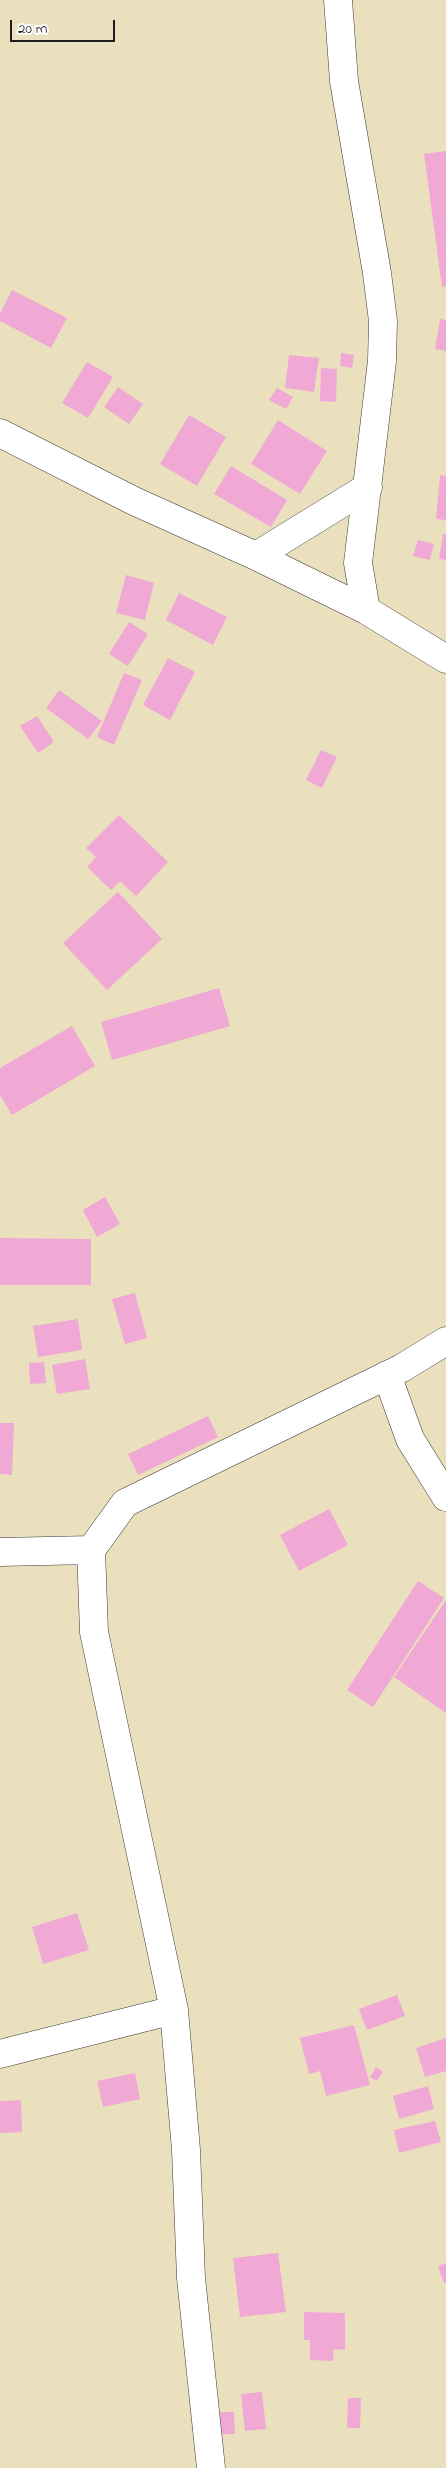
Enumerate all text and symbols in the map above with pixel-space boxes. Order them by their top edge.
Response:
scale bar [12,10,118,42]
text: 20 m [18,18,47,40]

